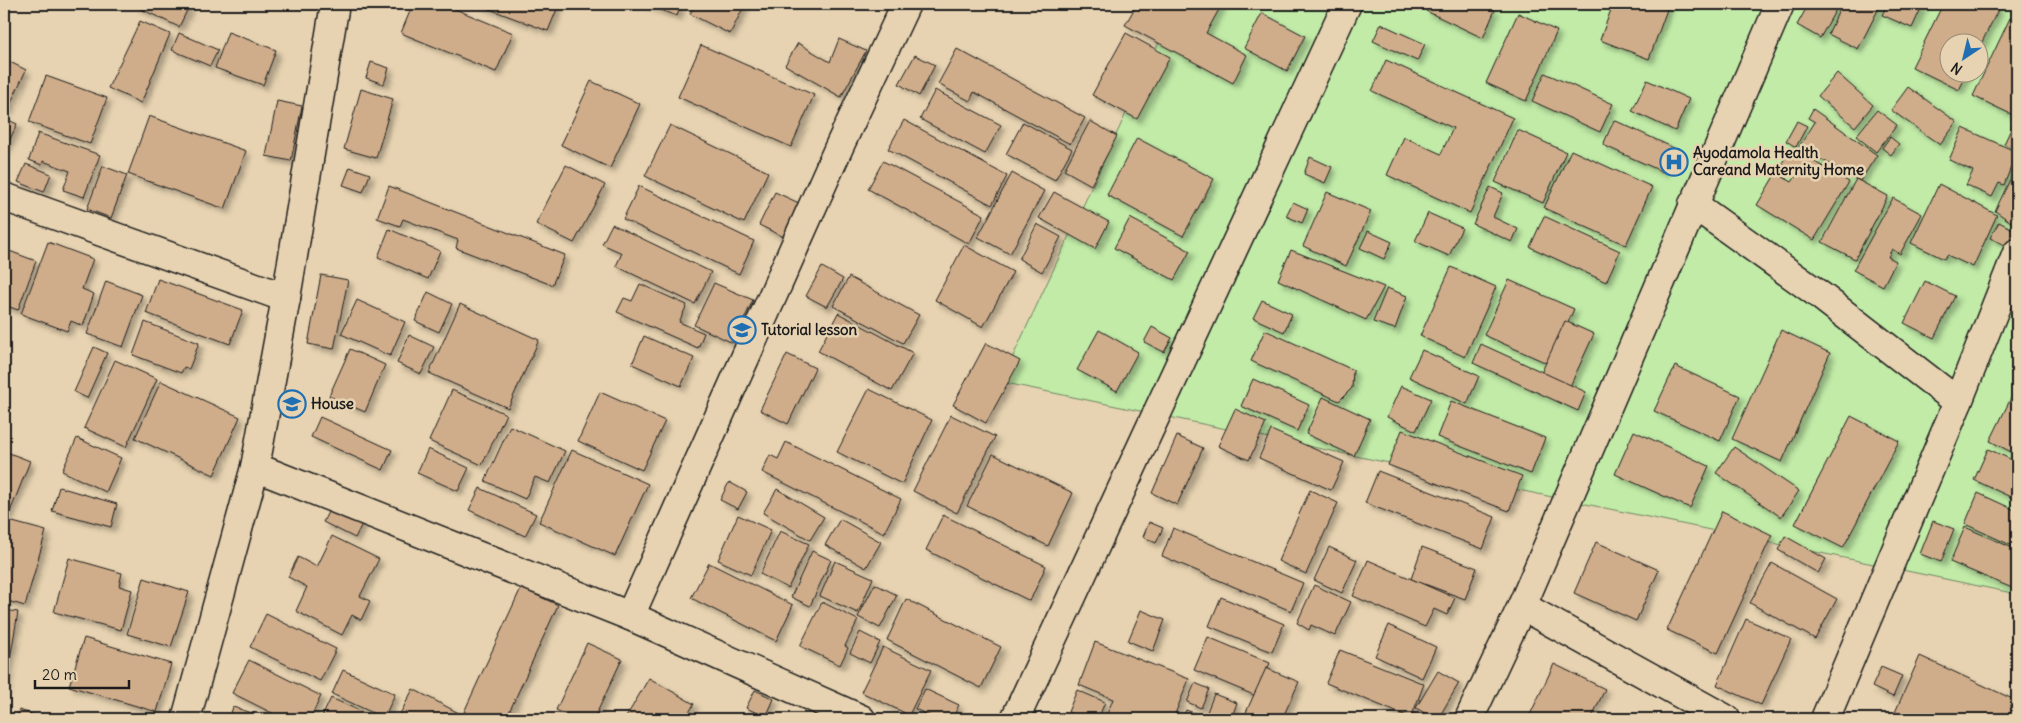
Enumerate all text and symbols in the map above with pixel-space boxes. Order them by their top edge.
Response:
north arrow [1938,32,1988,82]
text: N [1947,58,1966,79]
place label: Ayodamola Health Careand Maternity Home [1693,143,1864,180]
hospital icon: Ayodamola Health Careand Maternity Home [1659,147,1689,177]
school or university icon: Tutorial lesson [727,315,757,345]
place label: Tutorial lesson [761,320,858,339]
school or university icon: House [277,389,307,419]
place label: House [311,394,354,413]
scale bar [35,658,129,690]
text: 20 m [42,665,77,684]

